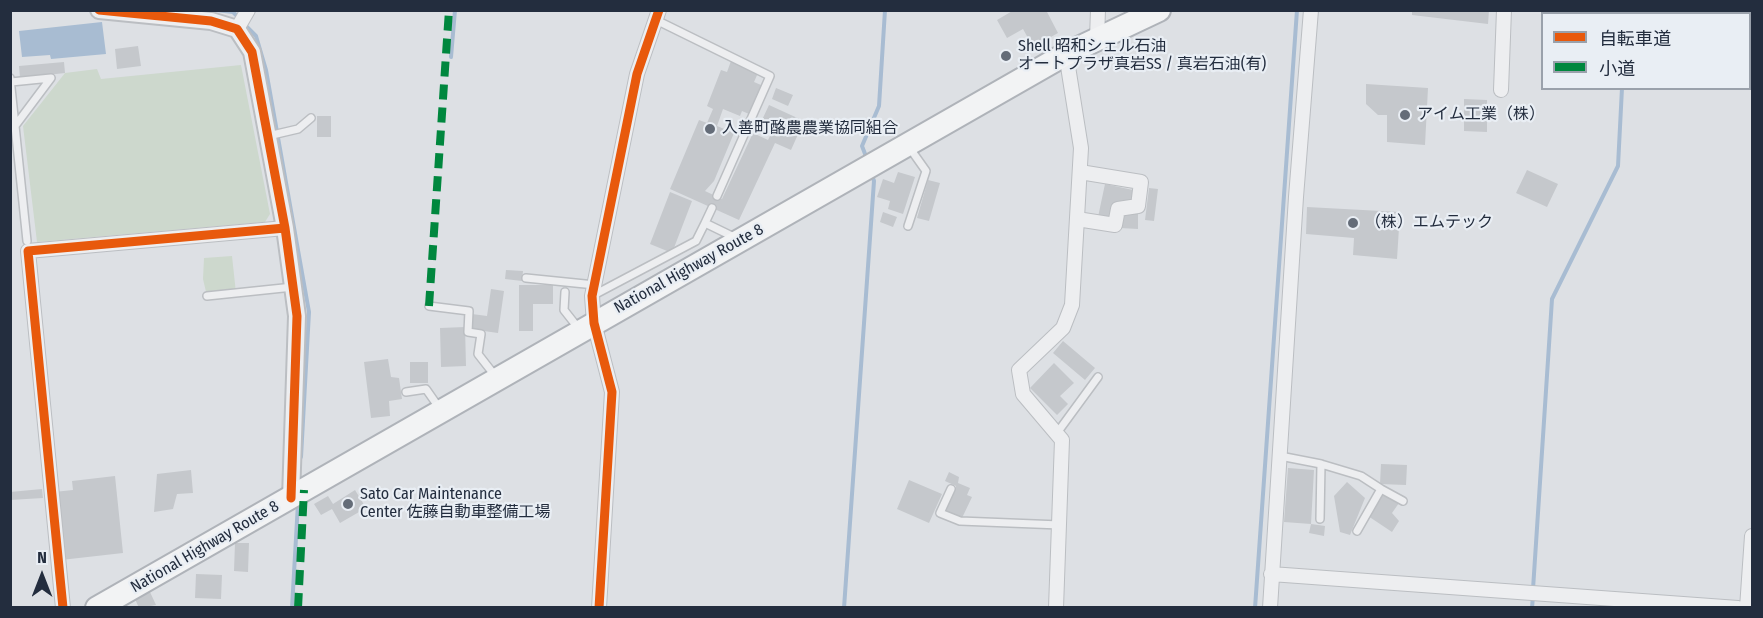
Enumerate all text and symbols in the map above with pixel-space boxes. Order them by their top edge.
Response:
legend [1541,12,1751,90]
text: 自転車道 [1599,28,1671,50]
place label: Shell 昭和シェル石油 オートプラザ真岩SS / 真岩石油(有) [1018,37,1266,75]
marker: Shell 昭和シェル石油 オートプラザ真岩SS / 真岩石油(有) [999,49,1013,63]
text: 小道 [1599,58,1635,80]
place label: アイム工業（株） [1417,105,1545,125]
marker: アイム工業（株） [1398,108,1412,122]
place label: 入善町酪農農業協同組合 [722,119,898,139]
marker: 入善町酪農農業協同組合 [703,122,717,136]
place label: （株）エムテック [1365,213,1493,233]
marker: （株）エムテック [1346,216,1360,230]
street label: National Highway Route 8 [611,220,767,318]
place label: Sato Car Maintenance Center 佐藤自動車整備工場 [360,485,550,523]
street label: National Highway Route 8 [128,497,282,597]
marker: Sato Car Maintenance Center 佐藤自動車整備工場 [341,497,355,511]
north arrow [12,546,72,606]
text: N [37,548,47,567]

